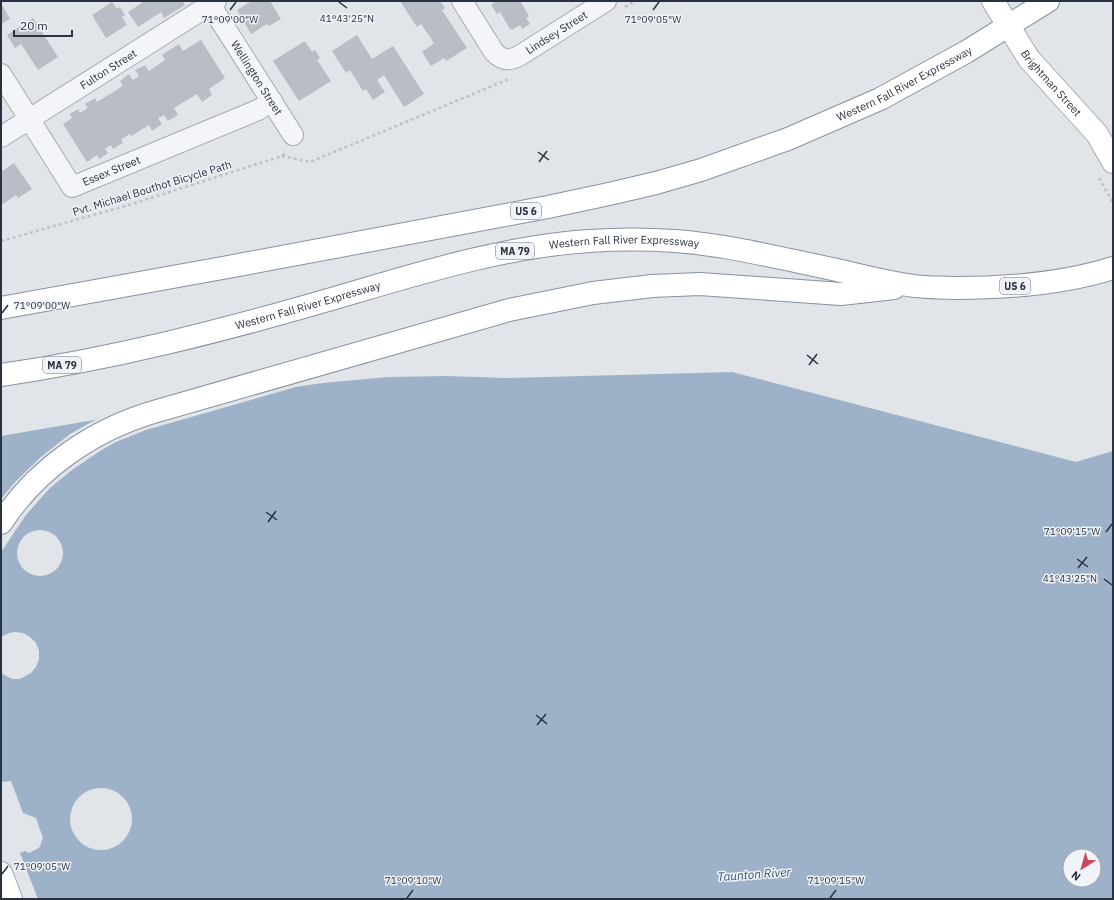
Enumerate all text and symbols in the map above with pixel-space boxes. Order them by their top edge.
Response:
street label: Lindsey Street [523,8,590,57]
scale bar [14,12,72,38]
text: 41°43'25"N [320,12,374,25]
text: 71°09'00"W [202,13,258,26]
text: 71°09'05"W [625,13,681,26]
text: 20 m [20,18,48,33]
street label: Wellington Street [228,38,286,118]
street label: Western Fall River Expressway [834,43,975,124]
street label: Fulton Street [77,46,139,92]
street label: Brightman Street [1018,47,1085,119]
street label: Essex Street [80,152,142,189]
street label: Pvt. Michael Bouthot Bicycle Path [71,157,233,219]
road number: US 6 [511,203,541,219]
street label: Western Fall River Expressway [548,232,700,252]
road number: MA 79 [496,243,534,259]
street label: Western Fall River Expressway [234,278,383,332]
road number: US 6 [1000,278,1030,294]
text: 71°09'00"W [14,299,70,312]
road number: MA 79 [43,357,81,373]
text: 71°09'15"W [1044,525,1100,538]
text: 41°43'25"N [1043,572,1097,585]
north arrow [1062,848,1102,888]
text: 71°09'05"W [14,860,70,873]
water label: Taunton River [717,864,792,884]
text: N [1069,868,1083,884]
text: 71°09'10"W [385,874,441,887]
text: 71°09'15"W [808,874,864,887]

